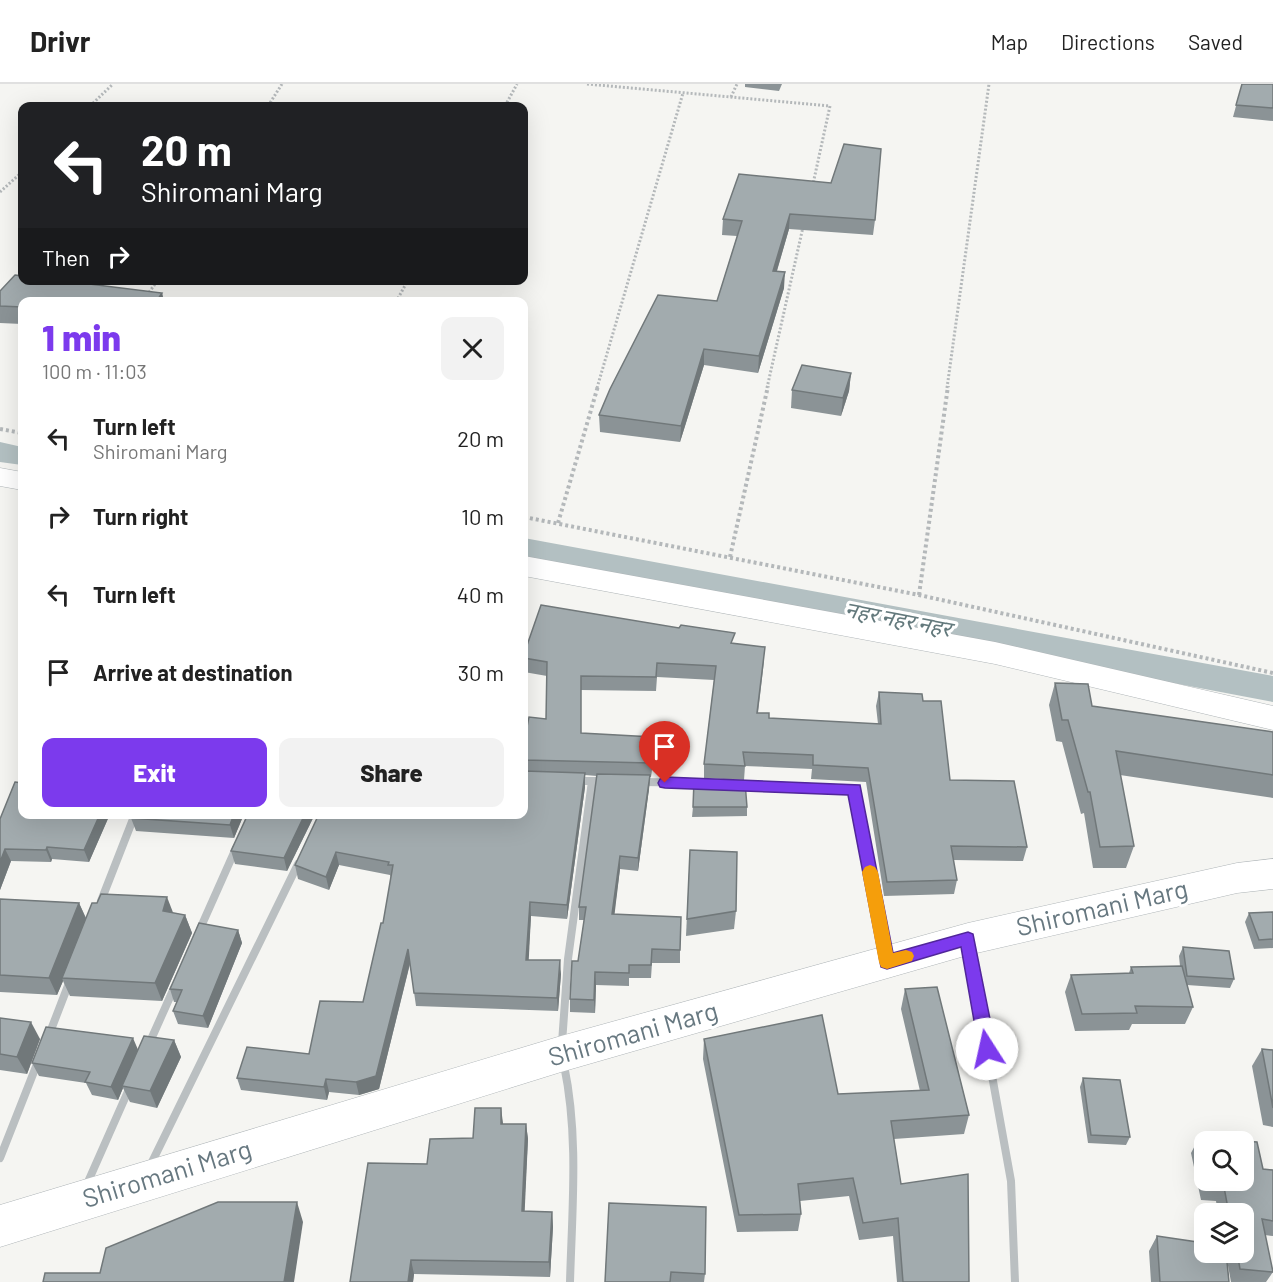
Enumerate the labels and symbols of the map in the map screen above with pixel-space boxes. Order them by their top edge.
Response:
water label: नहर नहर नहर [843,595,957,642]
pin [639,721,690,783]
street label: Shiromani Marg [1013,872,1190,941]
street label: Shiromani Marg [544,994,721,1072]
position arrow [955,1017,1019,1081]
street label: Shiromani Marg [78,1132,255,1213]

